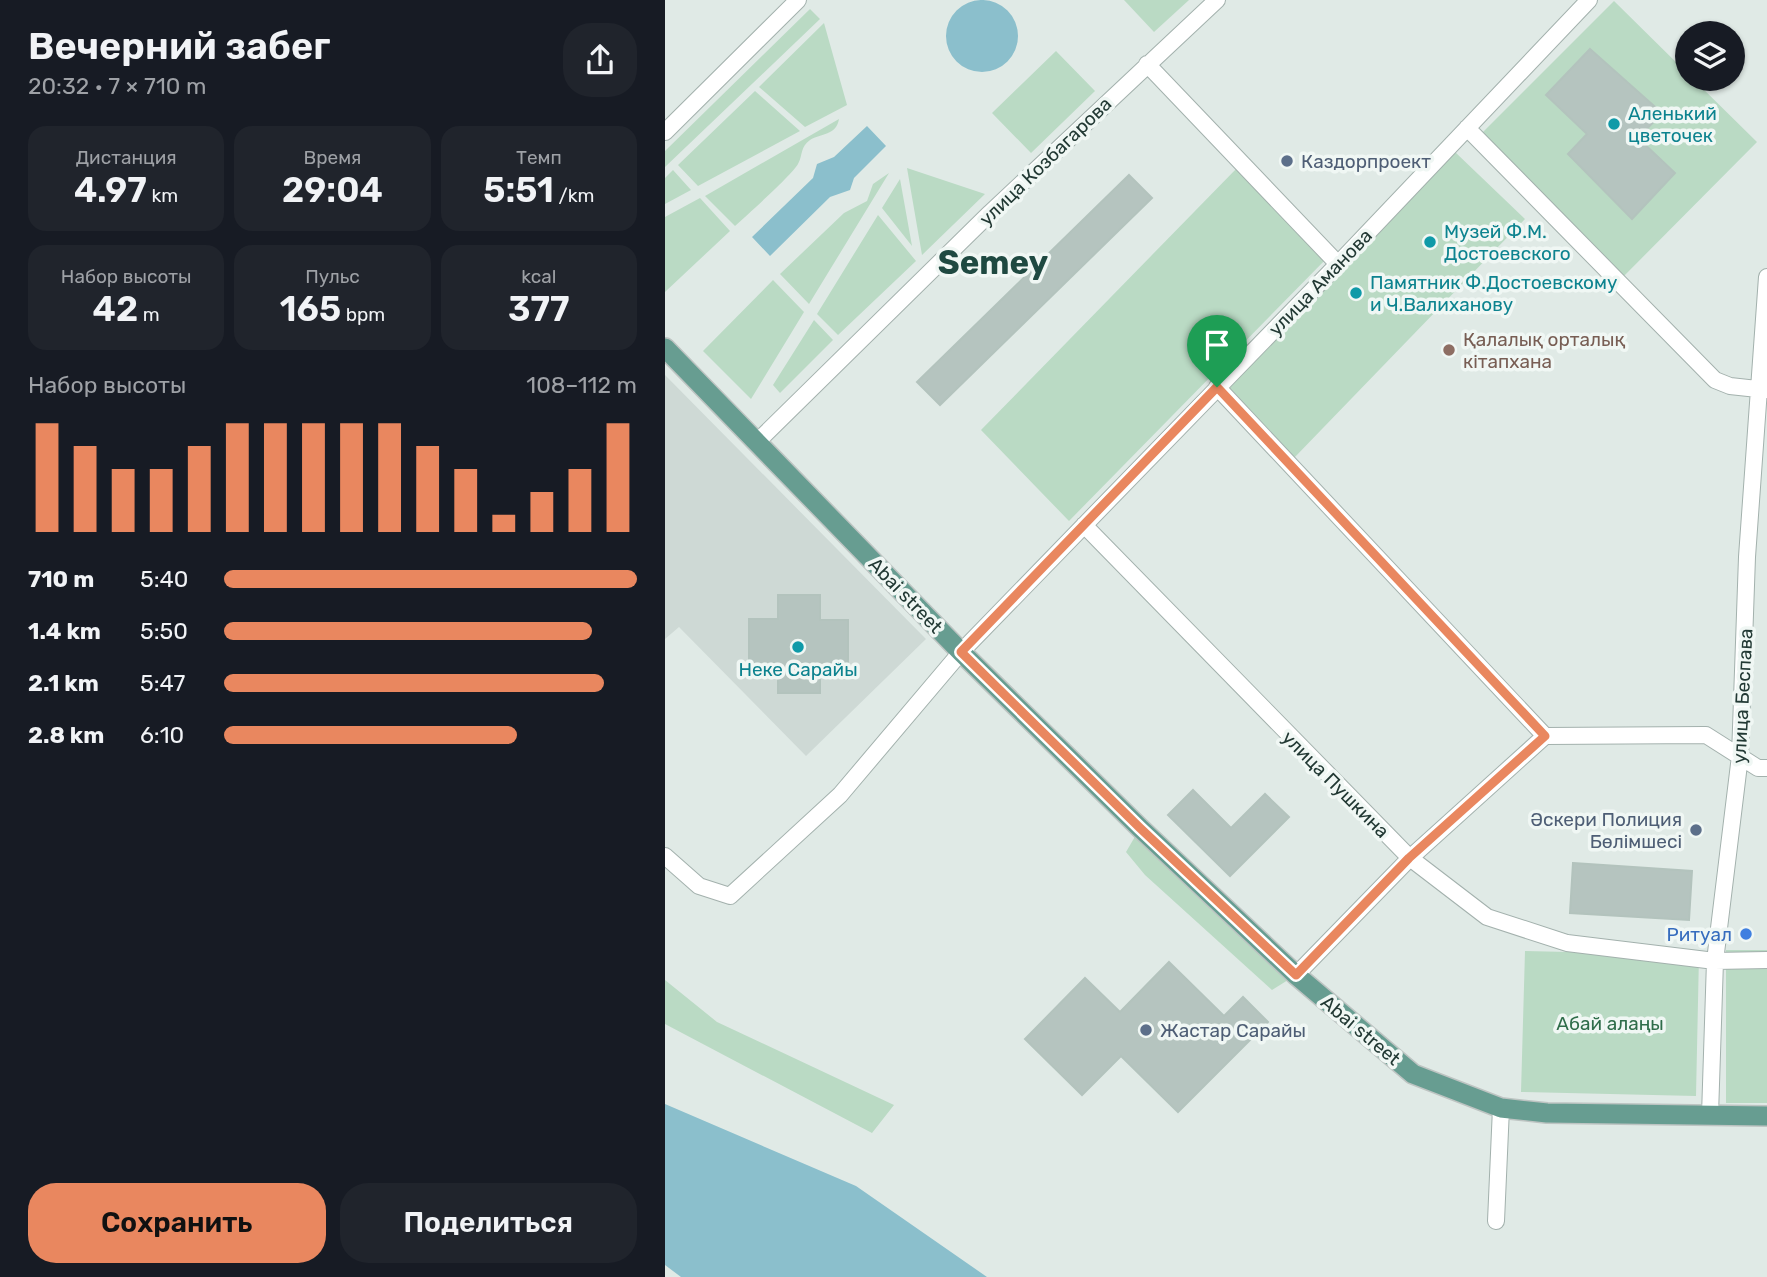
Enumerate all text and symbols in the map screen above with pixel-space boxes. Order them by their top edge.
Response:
map controls [1675,21,1745,91]
button: layers [1675,21,1745,91]
text: Вечерний забег [28,23,330,69]
button: share [563,23,637,97]
text: 20:32 · 7 × 710 m [28,72,206,100]
street label: улица Козбагарова [974,92,1116,230]
place label: Аленький цветочек [1628,102,1717,147]
marker: Аленький цветочек [1606,116,1622,132]
text: Дистанция [76,146,177,169]
text: Время [304,146,361,169]
text: Темп [516,146,562,169]
place label: Каздорпроект [1301,150,1431,173]
marker: Каздорпроект [1279,153,1295,169]
text: 4.97 [74,169,147,211]
text: 29:04 [282,169,383,211]
text: 5:51 [483,169,554,211]
text: km [147,184,178,207]
text: /km [554,184,594,207]
place label: Музей Ф.М. Достоевского [1444,220,1571,265]
street label: улица Аманова [1264,224,1377,340]
marker: Музей Ф.М. Достоевского [1422,234,1438,250]
district label: Semey [938,243,1048,282]
text: Набор высоты [61,265,192,288]
text: Пульс [305,265,360,288]
text: kcal [521,265,556,288]
place label: Памятник Ф.Достоевскому и Ч.Валиханову [1370,271,1617,316]
marker: Памятник Ф.Достоевскому и Ч.Валиханову [1348,285,1364,301]
text: 42 [93,288,138,330]
text: 165 [280,288,341,330]
text: 377 [508,288,570,330]
text: m [138,303,160,326]
text: bpm [341,303,385,326]
pin [1187,315,1247,387]
icon: arrive [1198,326,1236,364]
place label: Қалалық орталық кітапхана [1463,328,1625,373]
marker: Қалалық орталық кітапхана [1441,342,1457,358]
text: Набор высоты [28,371,186,399]
text: 108–112 m [526,371,637,399]
street label: Abai street [864,553,948,638]
text: 710 m [28,565,94,593]
text: 5:40 [140,565,188,593]
text: 1.4 km [28,617,101,645]
text: 5:50 [140,617,188,645]
street label: улица Беспава [1727,628,1758,764]
marker: Неке Сарайы [790,639,806,655]
place label: Неке Сарайы [738,658,858,681]
text: 2.1 km [28,669,99,697]
text: 5:47 [140,669,185,697]
text: 2.8 km [28,721,104,749]
text: 6:10 [140,721,184,749]
street label: улица Пушкина [1277,726,1394,843]
place label: Әскери Полиция Бөлімшесі [1530,808,1682,853]
marker: Әскери Полиция Бөлімшесі [1688,822,1704,838]
place label: Ритуал [1667,923,1732,946]
marker: Ритуал [1738,926,1754,942]
street label: Abai street [1316,991,1405,1071]
park label: Абай алаңы [1556,1012,1664,1035]
place label: Жастар Сарайы [1160,1019,1306,1042]
marker: Жастар Сарайы [1138,1022,1154,1038]
button: Сохранить [28,1183,326,1263]
button: Поделиться [340,1183,637,1263]

